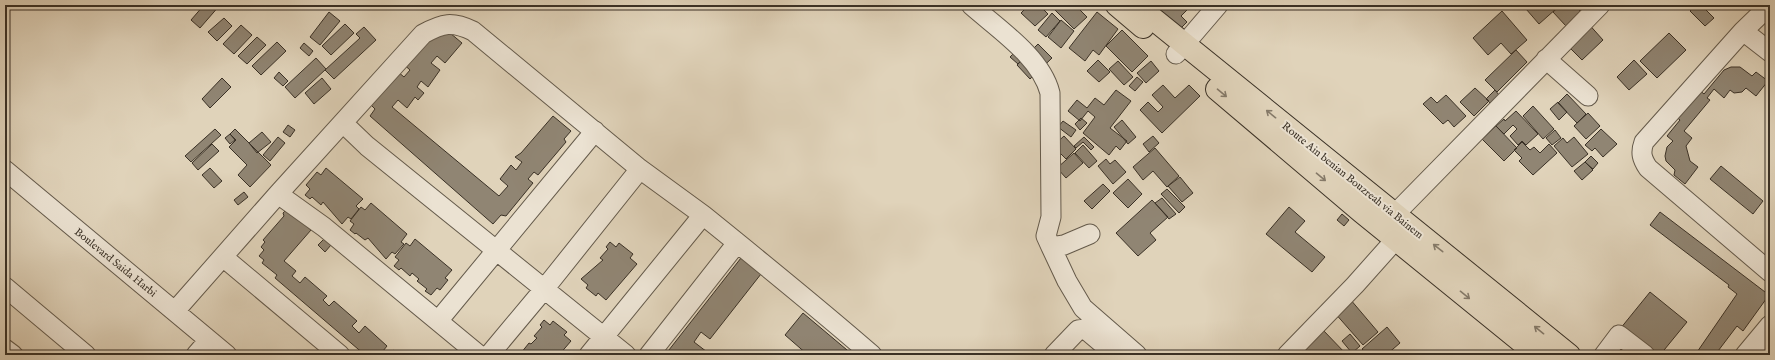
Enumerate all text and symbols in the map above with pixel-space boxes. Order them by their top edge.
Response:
one-way arrow [1216,88,1227,97]
one-way arrow [1266,109,1277,118]
street label: Route Ain benian Bouzreah via Bainem [1279,119,1426,243]
one-way arrow [1316,172,1326,181]
street label: Boulevard Saida Harbi [71,225,159,300]
one-way arrow [1432,244,1443,253]
one-way arrow [1459,291,1470,299]
one-way arrow [1533,326,1544,335]

